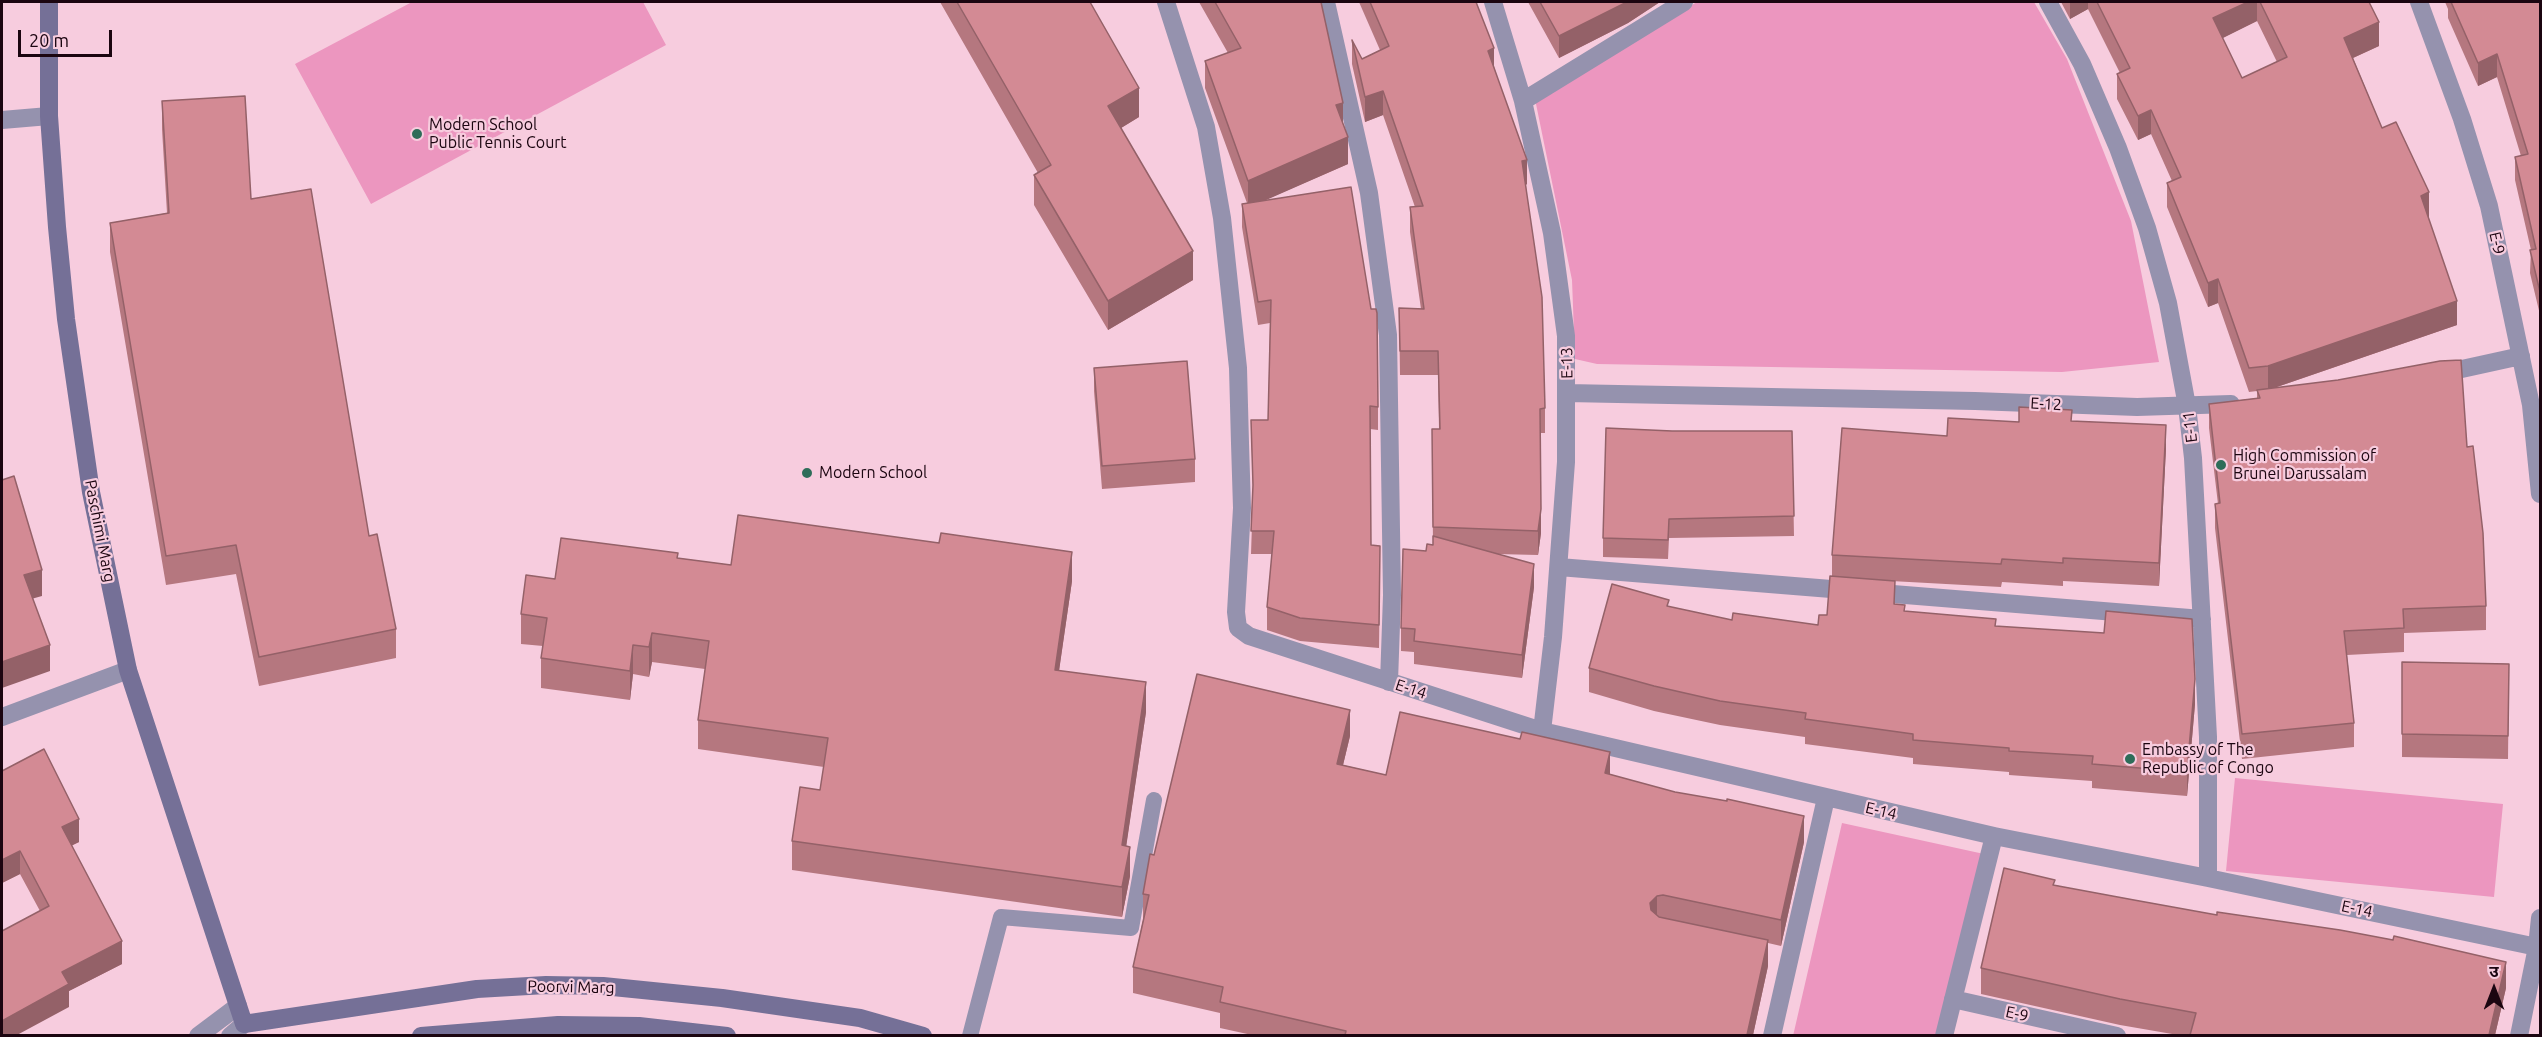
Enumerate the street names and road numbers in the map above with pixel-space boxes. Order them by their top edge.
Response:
street label: E-9 [2485,230,2509,256]
street label: E-13 [1557,347,1577,379]
street label: E-12 [2030,394,2062,414]
street label: E-11 [2179,410,2201,444]
street label: Paschimi Marg [81,478,119,584]
street label: E-14 [1393,675,1429,703]
street label: E-14 [1863,798,1899,824]
street label: E-14 [2340,896,2374,922]
street label: Poorvi Marg [527,977,615,997]
street label: E-9 [2004,1002,2030,1026]

